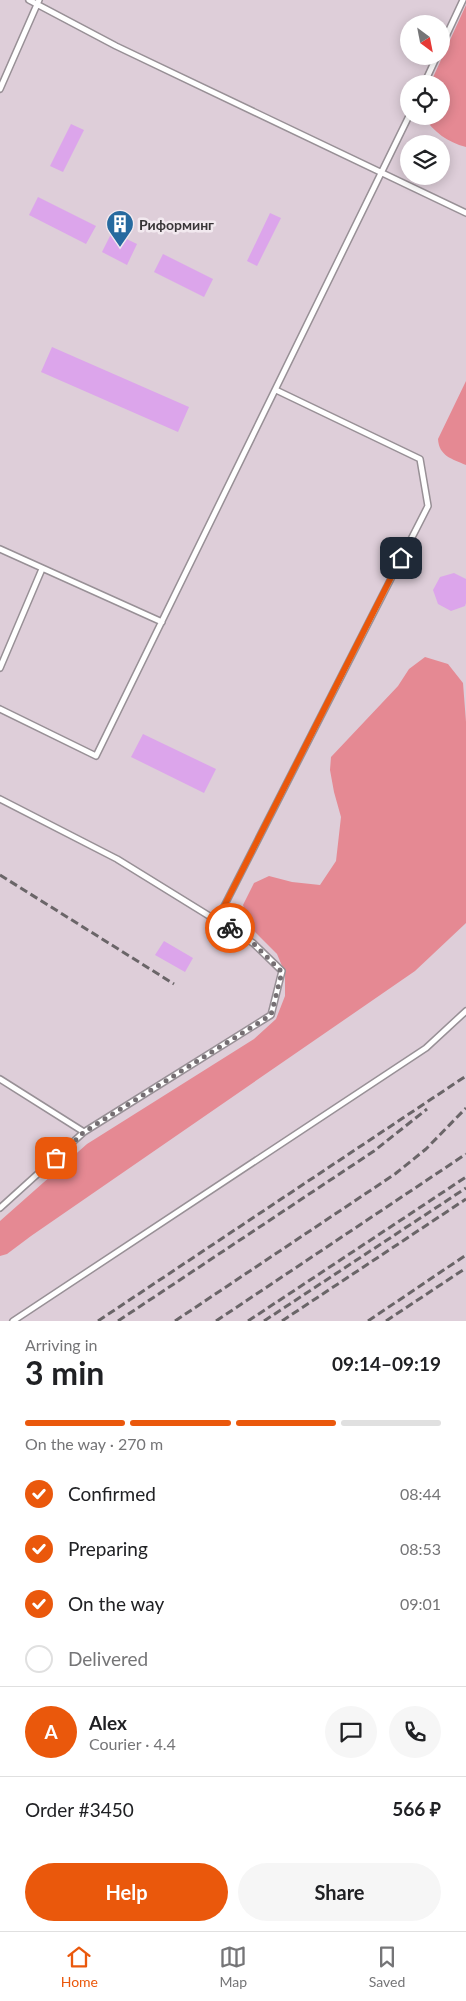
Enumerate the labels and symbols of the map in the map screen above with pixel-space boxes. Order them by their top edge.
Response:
north arrow [400,15,450,65]
building icon: Риформинг [105,209,135,248]
place label: Риформинг [139,216,214,233]
pin [380,537,422,579]
courier [205,903,255,953]
pin [35,1137,77,1179]

